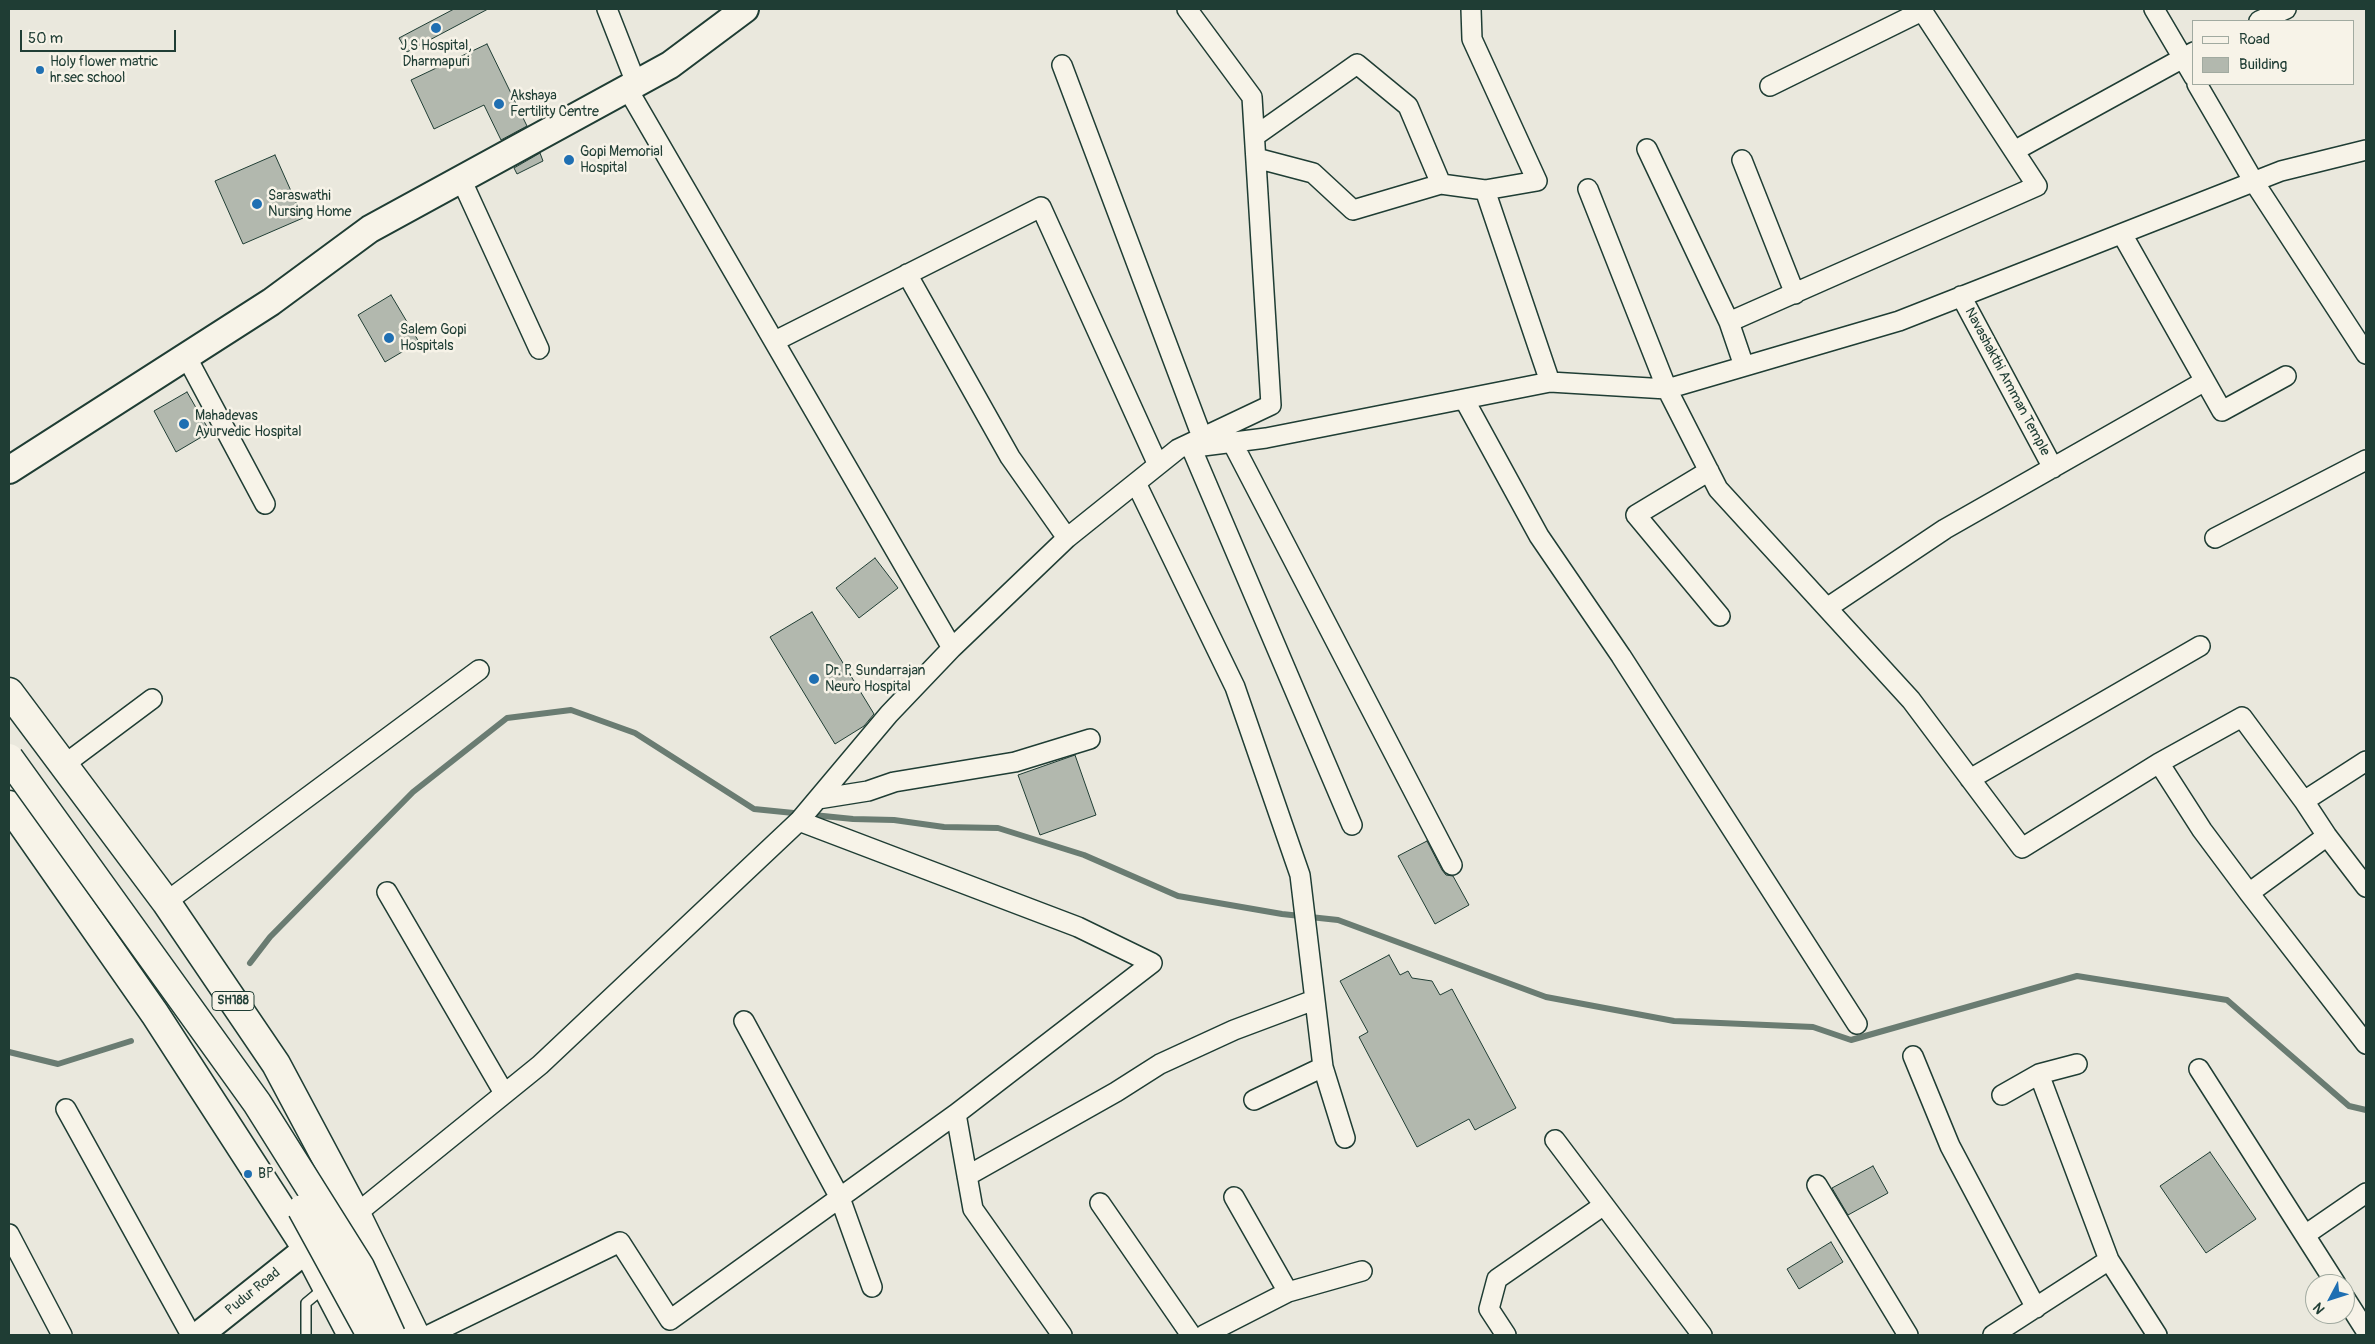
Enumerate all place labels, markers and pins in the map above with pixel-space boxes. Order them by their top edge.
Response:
marker: J S Hospital, Dharmapuri [429,21,443,35]
place label: J S Hospital, Dharmapuri [400,38,472,70]
place label: Holy flower matric hr.sec school [50,54,158,86]
marker: Holy flower matric hr.sec school [34,64,46,76]
place label: Akshaya Fertility Centre [510,88,599,120]
marker: Akshaya Fertility Centre [492,97,506,111]
place label: Gopi Memorial Hospital [580,144,663,176]
marker: Gopi Memorial Hospital [562,153,576,167]
place label: Saraswathi Nursing Home [268,188,351,220]
marker: Saraswathi Nursing Home [250,197,264,211]
place label: Salem Gopi Hospitals [400,322,466,354]
marker: Salem Gopi Hospitals [382,331,396,345]
place label: Mahadevas Ayurvedic Hospital [195,408,301,441]
marker: Mahadevas Ayurvedic Hospital [177,417,191,431]
place label: Dr. P. Sundarrajan Neuro Hospital [825,663,925,696]
marker: Dr. P. Sundarrajan Neuro Hospital [807,672,821,686]
place label: BP [258,1166,274,1182]
marker: BP [242,1168,254,1180]

